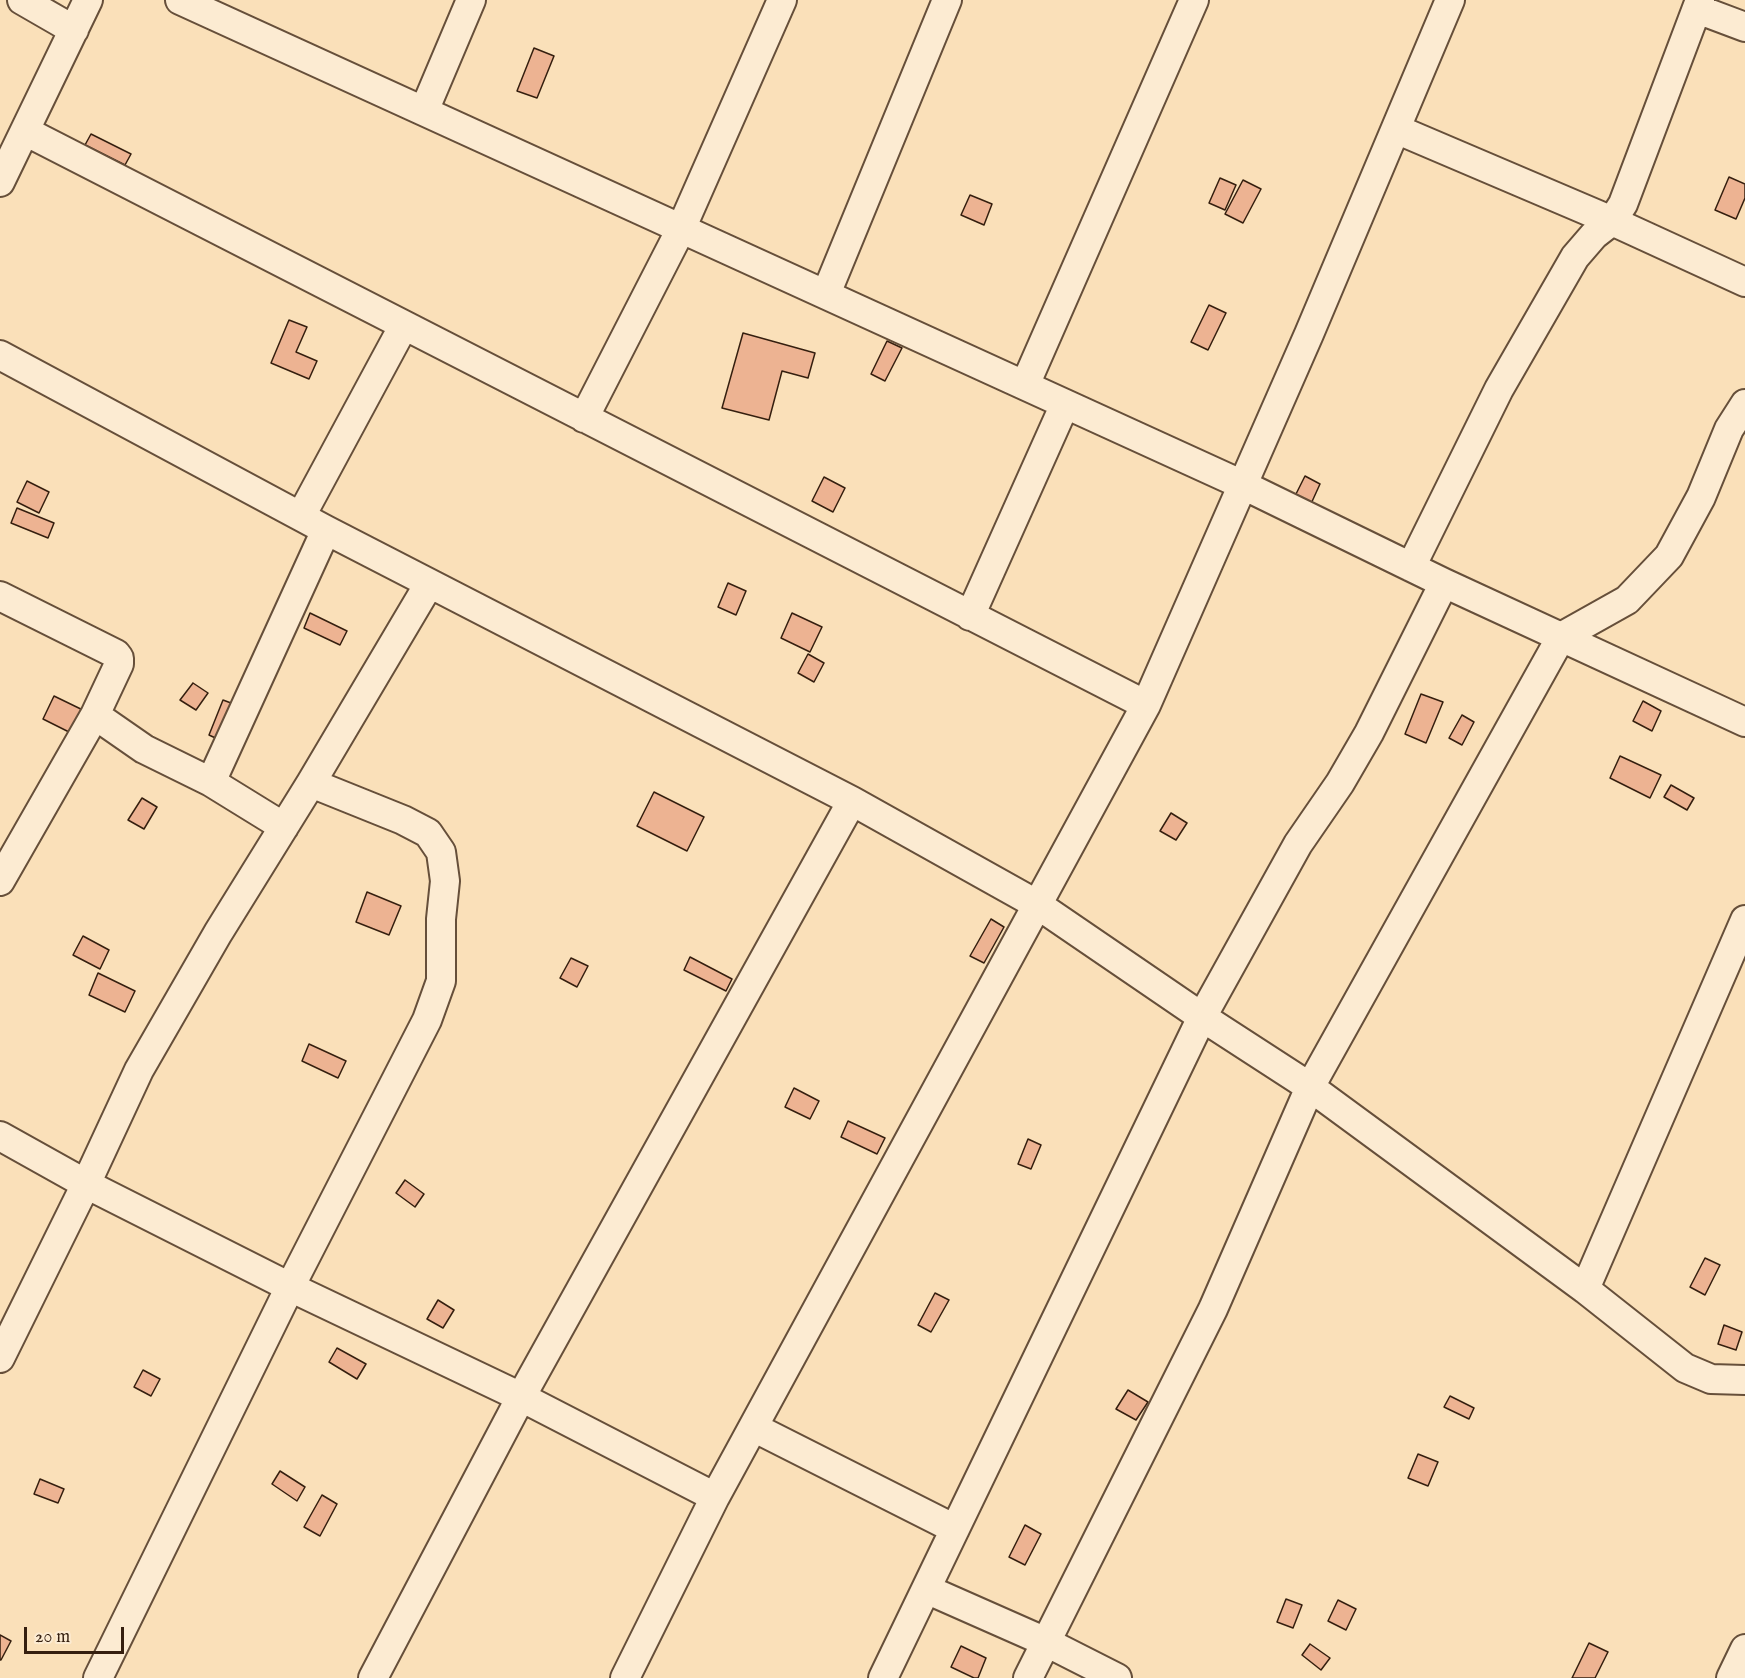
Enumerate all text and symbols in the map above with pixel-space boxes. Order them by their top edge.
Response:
scale bar [27,1615,128,1653]
text: 20 m [35,1626,70,1649]

